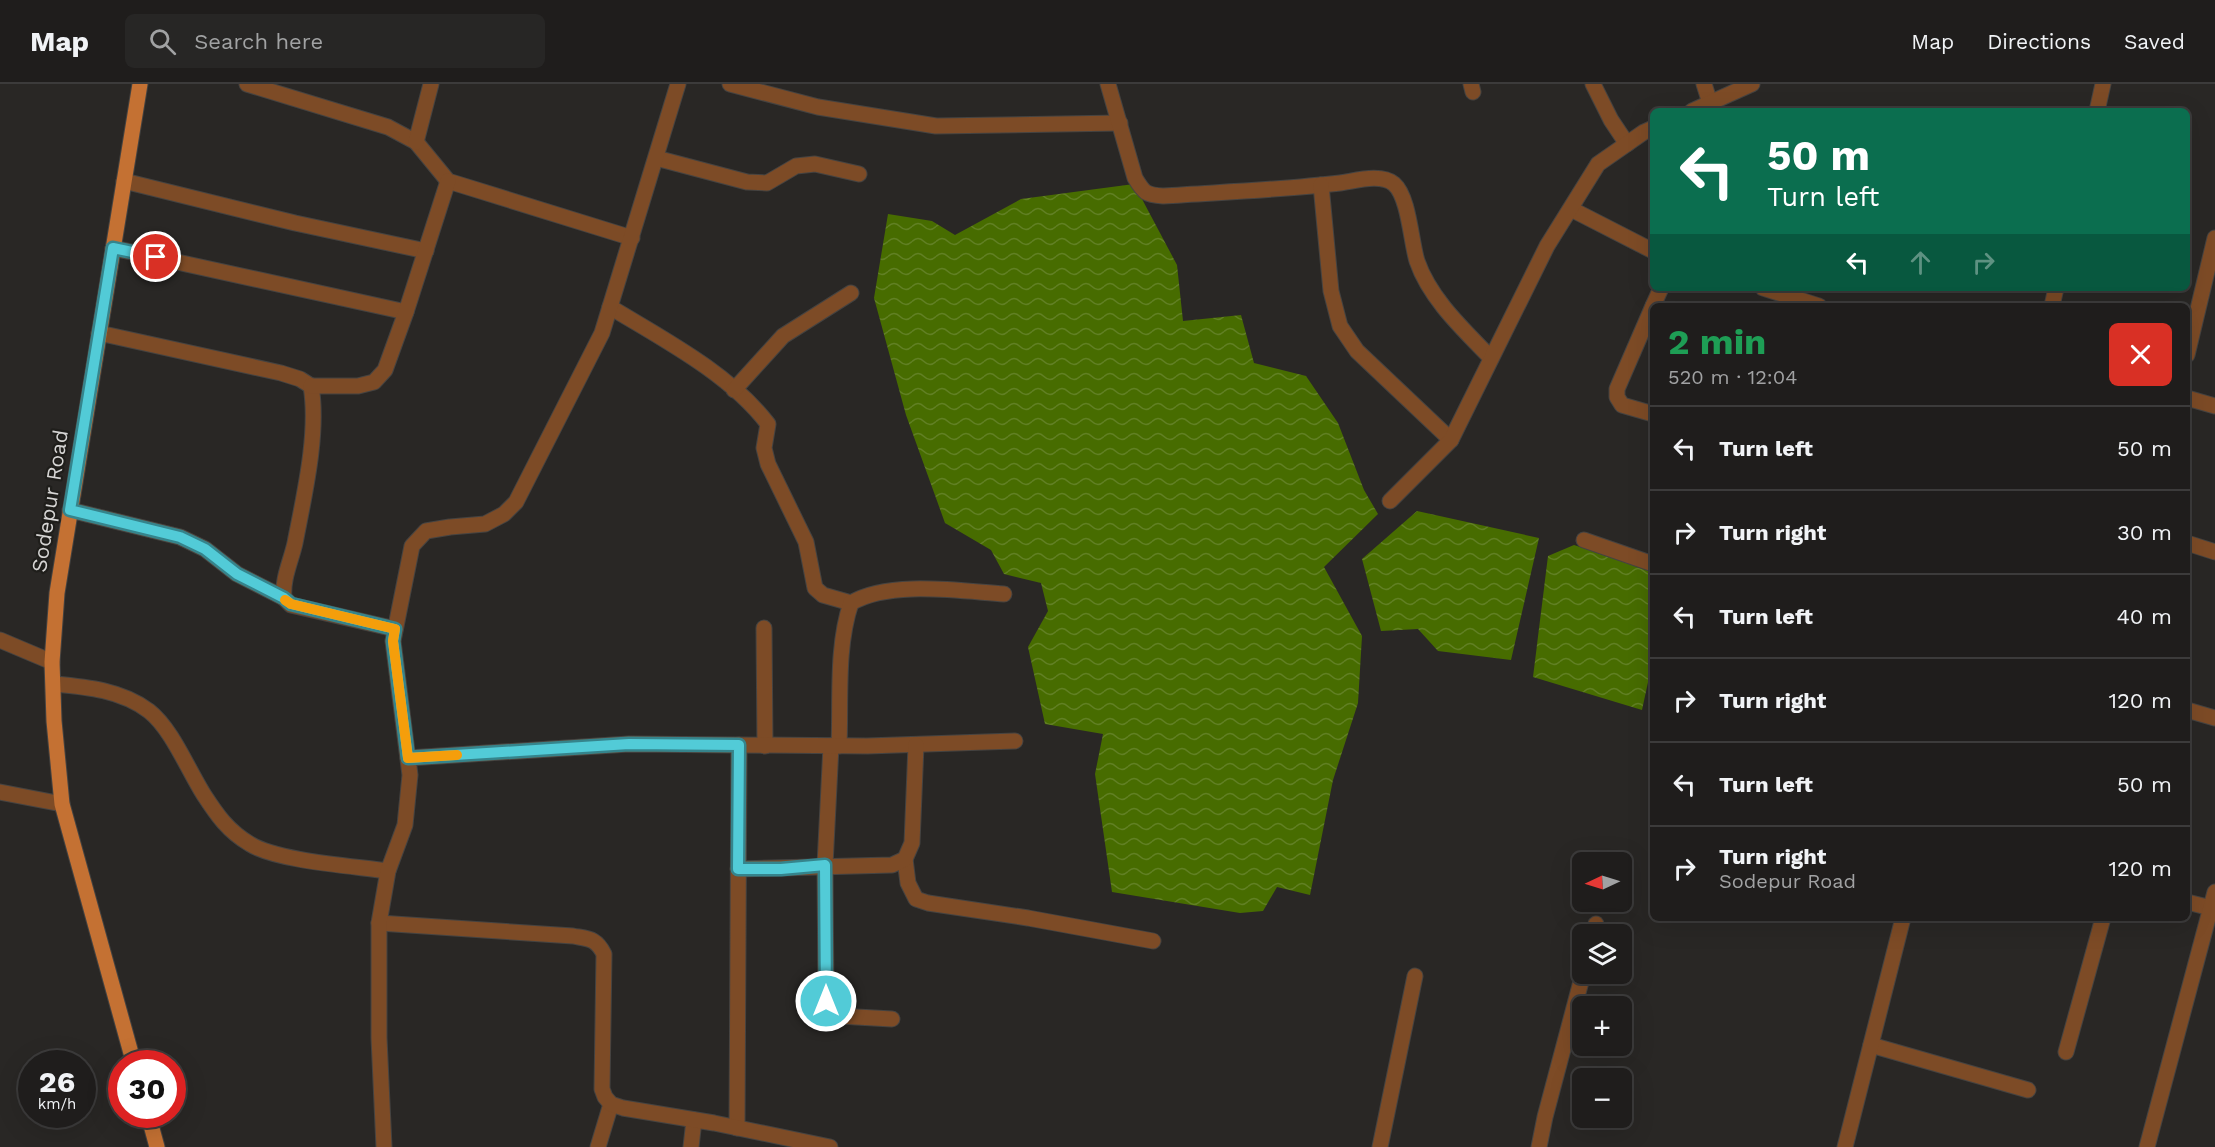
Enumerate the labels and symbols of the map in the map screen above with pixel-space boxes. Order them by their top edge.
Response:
pin [130,231,181,282]
street label: Sodepur Road [26,428,73,574]
north arrow [1572,852,1632,912]
position arrow [794,969,858,1033]
speed limit sign: 30 [108,1050,186,1128]

